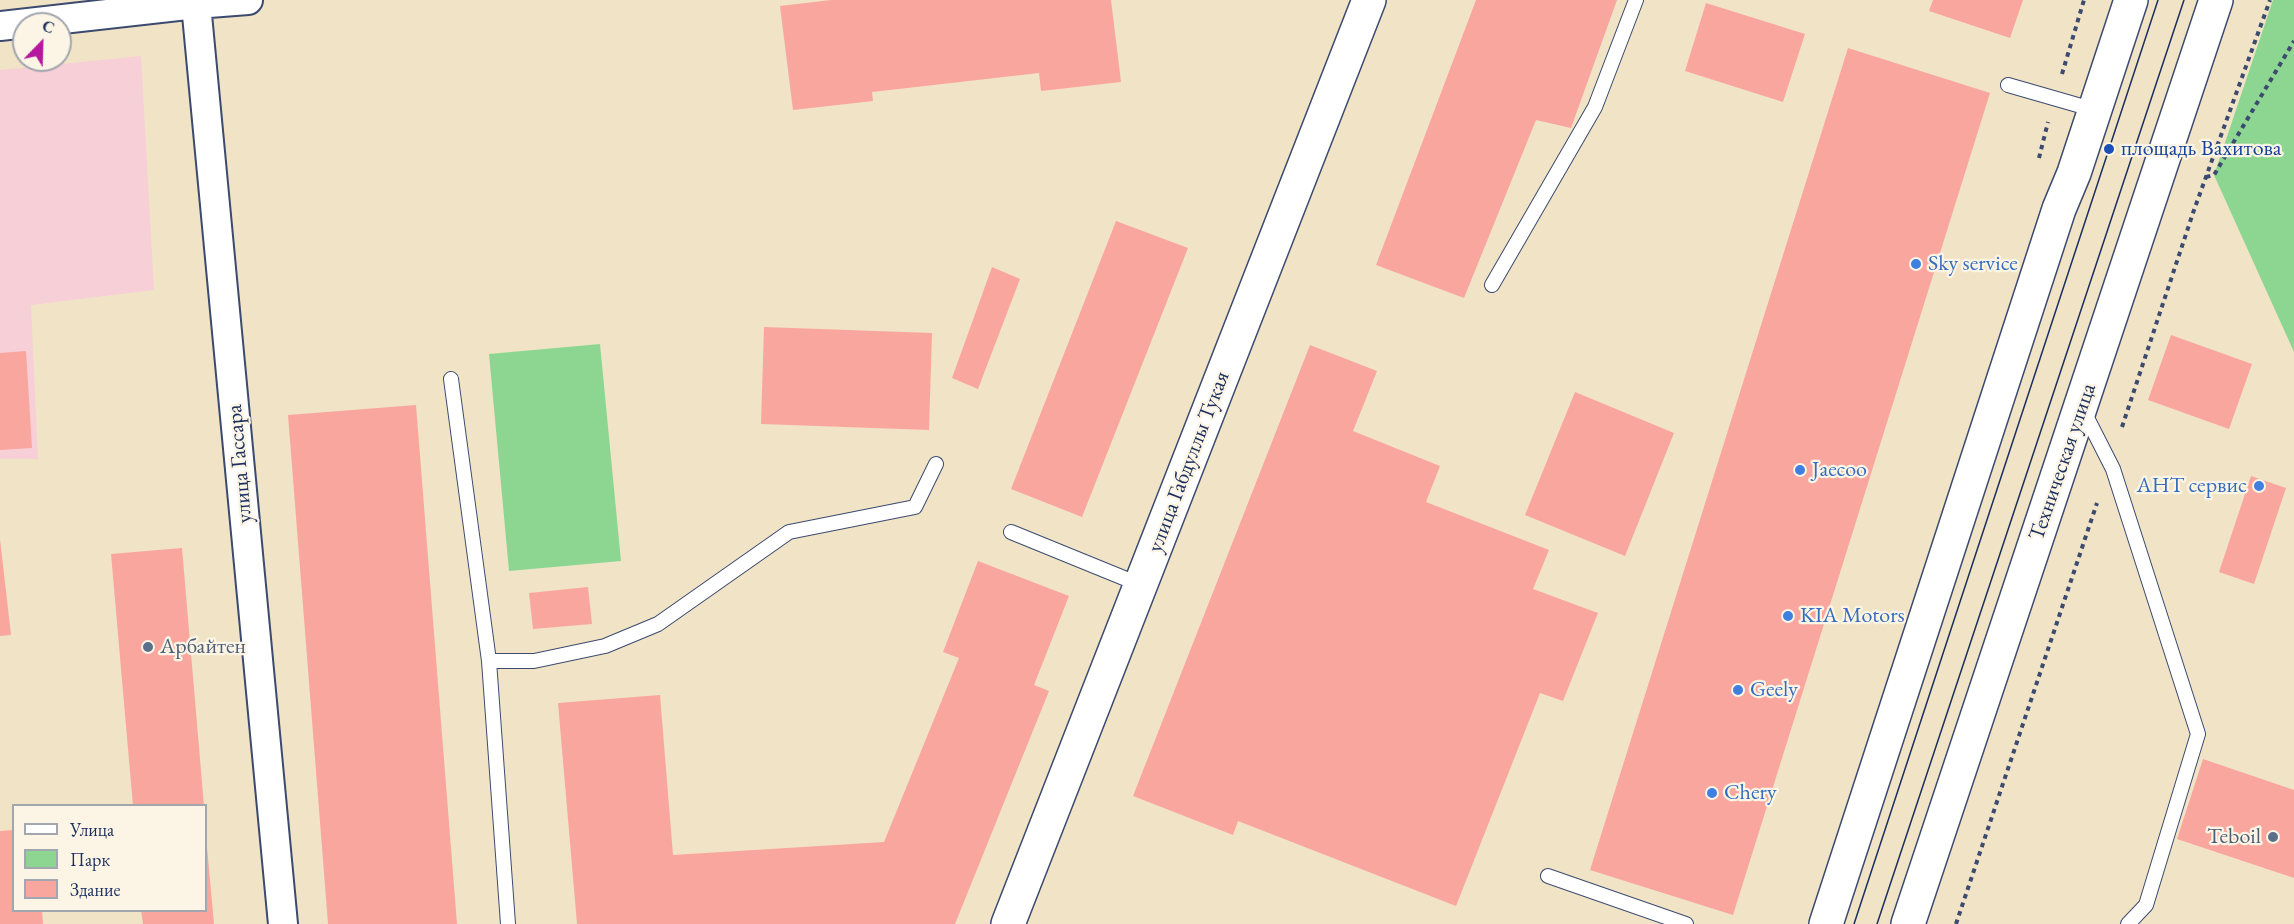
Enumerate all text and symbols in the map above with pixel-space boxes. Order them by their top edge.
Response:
north arrow [12,12,72,72]
text: С [39,15,58,39]
place label: площадь Вахитова [2121,136,2282,162]
marker: площадь Вахитова [2102,142,2116,156]
place label: Sky service [1928,251,2018,277]
marker: Sky service [1909,257,1923,271]
street label: улица Габдуллы Тукая [1142,368,1236,556]
street label: Техническая улица [2024,380,2102,544]
street label: улица Гассара [222,403,258,525]
place label: Jaecoo [1812,457,1867,483]
marker: Jaecoo [1793,463,1807,477]
place label: АНТ сервис [2136,473,2247,499]
marker: АНТ сервис [2252,479,2266,493]
place label: KIA Motors [1800,603,1905,629]
marker: KIA Motors [1781,609,1795,623]
place label: Арбайтен [160,634,246,660]
marker: Арбайтен [141,640,155,654]
place label: Geely [1750,677,1798,703]
marker: Geely [1731,683,1745,697]
place label: Chery [1724,780,1777,806]
marker: Chery [1705,786,1719,800]
legend [12,804,207,912]
text: Улица [70,818,114,841]
place label: Teboil [2207,824,2261,850]
marker: Teboil [2266,830,2280,844]
text: Парк [70,848,110,871]
text: Здание [70,878,120,901]

